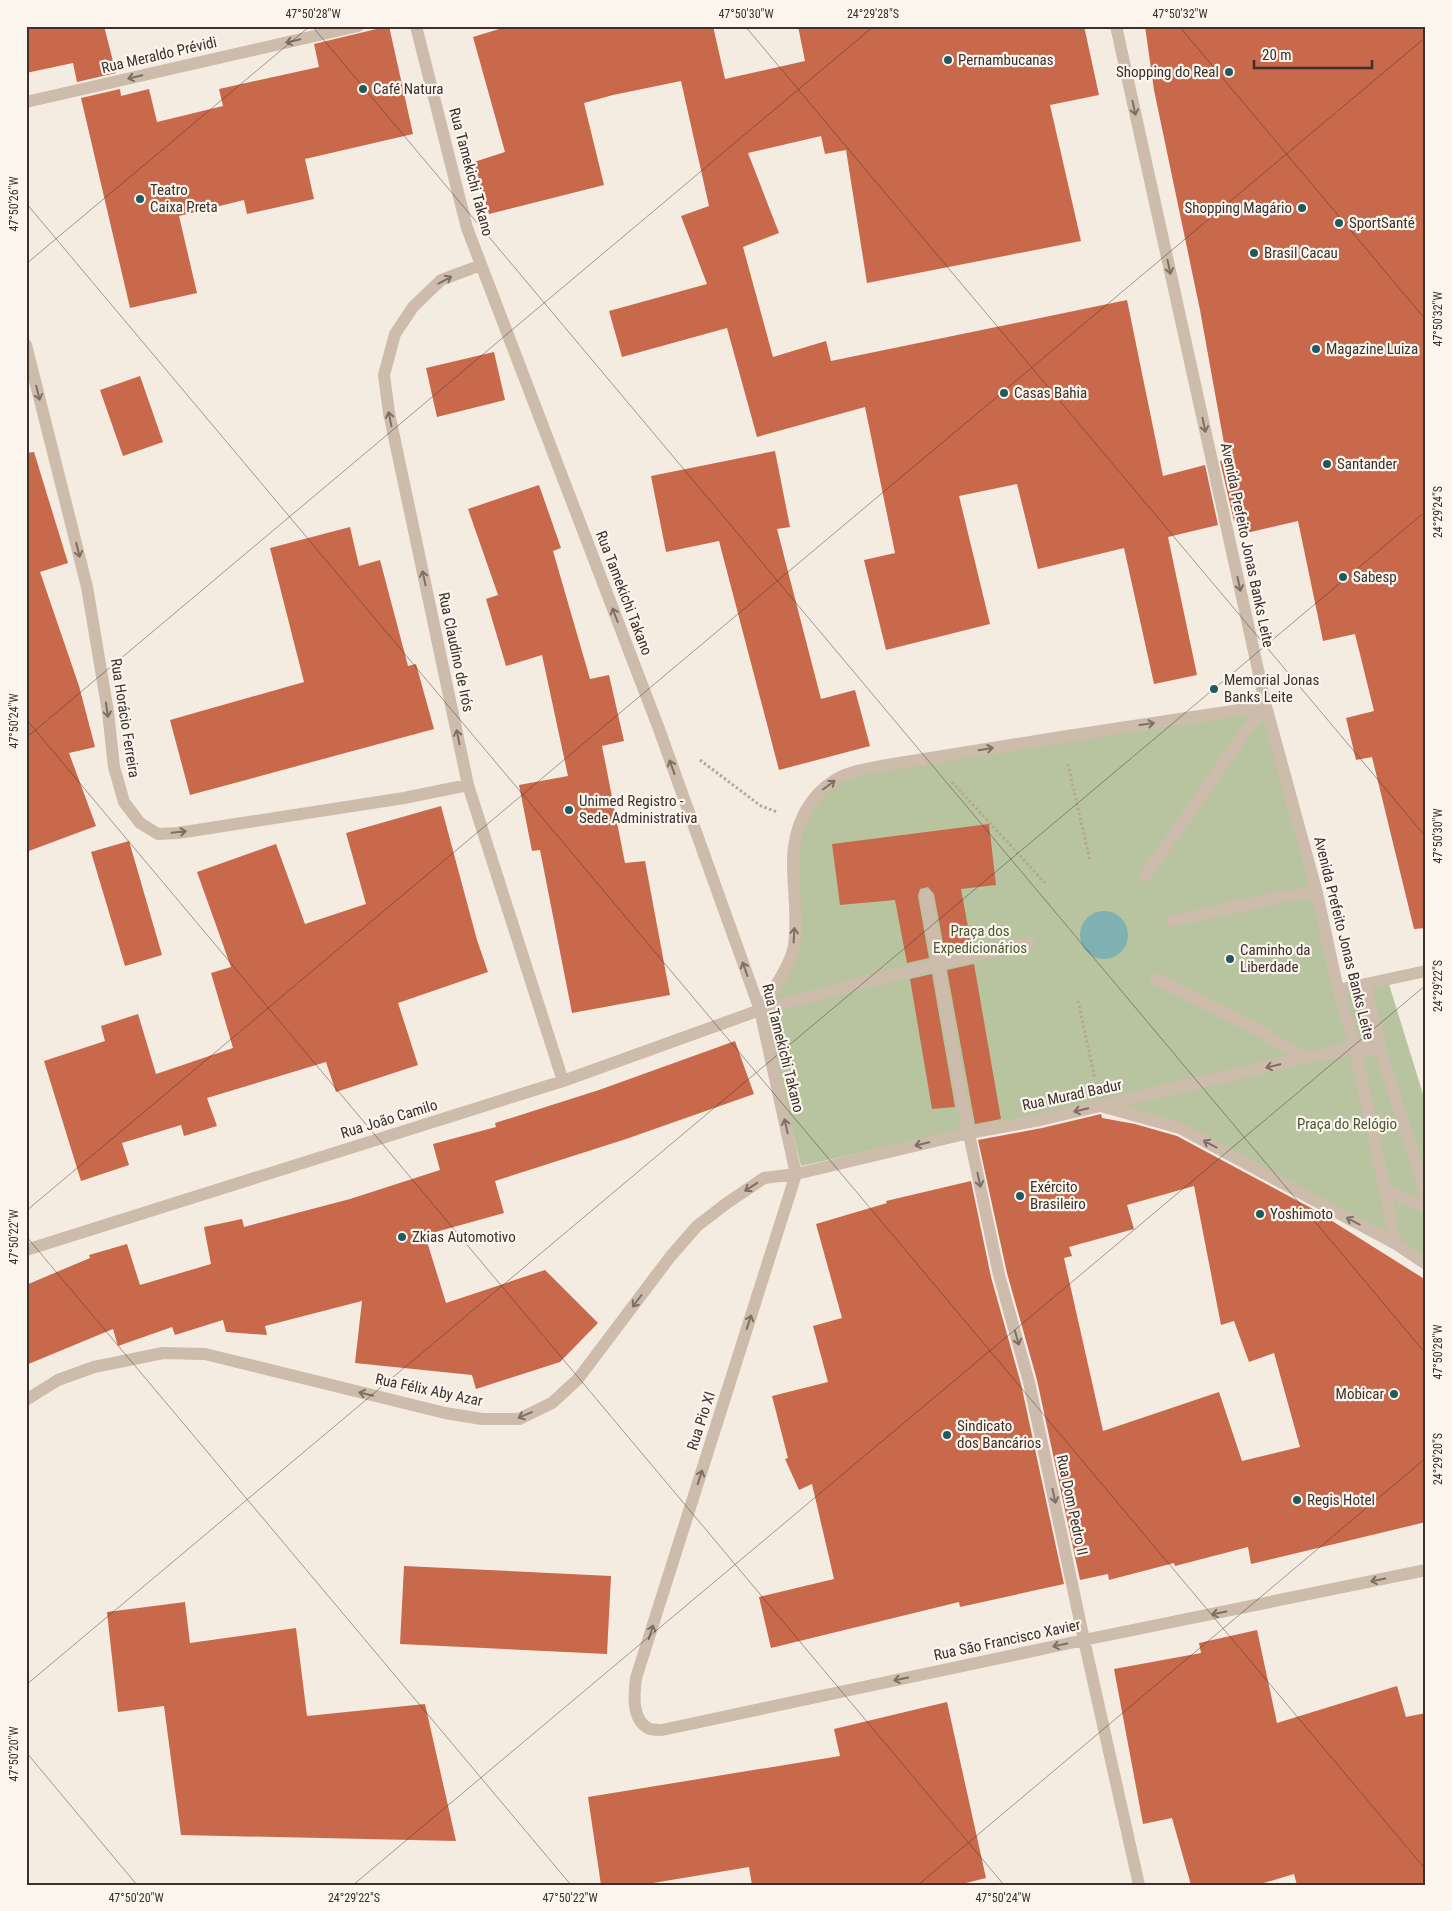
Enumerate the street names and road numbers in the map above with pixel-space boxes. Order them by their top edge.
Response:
street label: Rua Meraldo Prévidi [100,33,218,77]
street label: Rua Tamekichi Takano [445,106,497,238]
street label: Avenida Prefeito Jonas Banks Leite [1216,441,1278,649]
street label: Rua Tamekichi Takano [592,528,656,658]
street label: Rua Claudino de Irós [435,591,477,714]
street label: Rua Horácio Ferreira [107,657,143,779]
street label: Avenida Prefeito Jonas Banks Leite [1310,835,1378,1041]
street label: Rua Tamekichi Takano [758,982,808,1114]
street label: Rua Murad Badur [1021,1076,1124,1114]
street label: Rua João Camilo [338,1096,440,1142]
street label: Rua Félix Aby Azar [374,1370,485,1410]
street label: Rua Pio XI [683,1389,719,1453]
street label: Rua Dom Pedro II [1053,1453,1091,1557]
street label: Rua São Francisco Xavier [932,1616,1082,1664]

